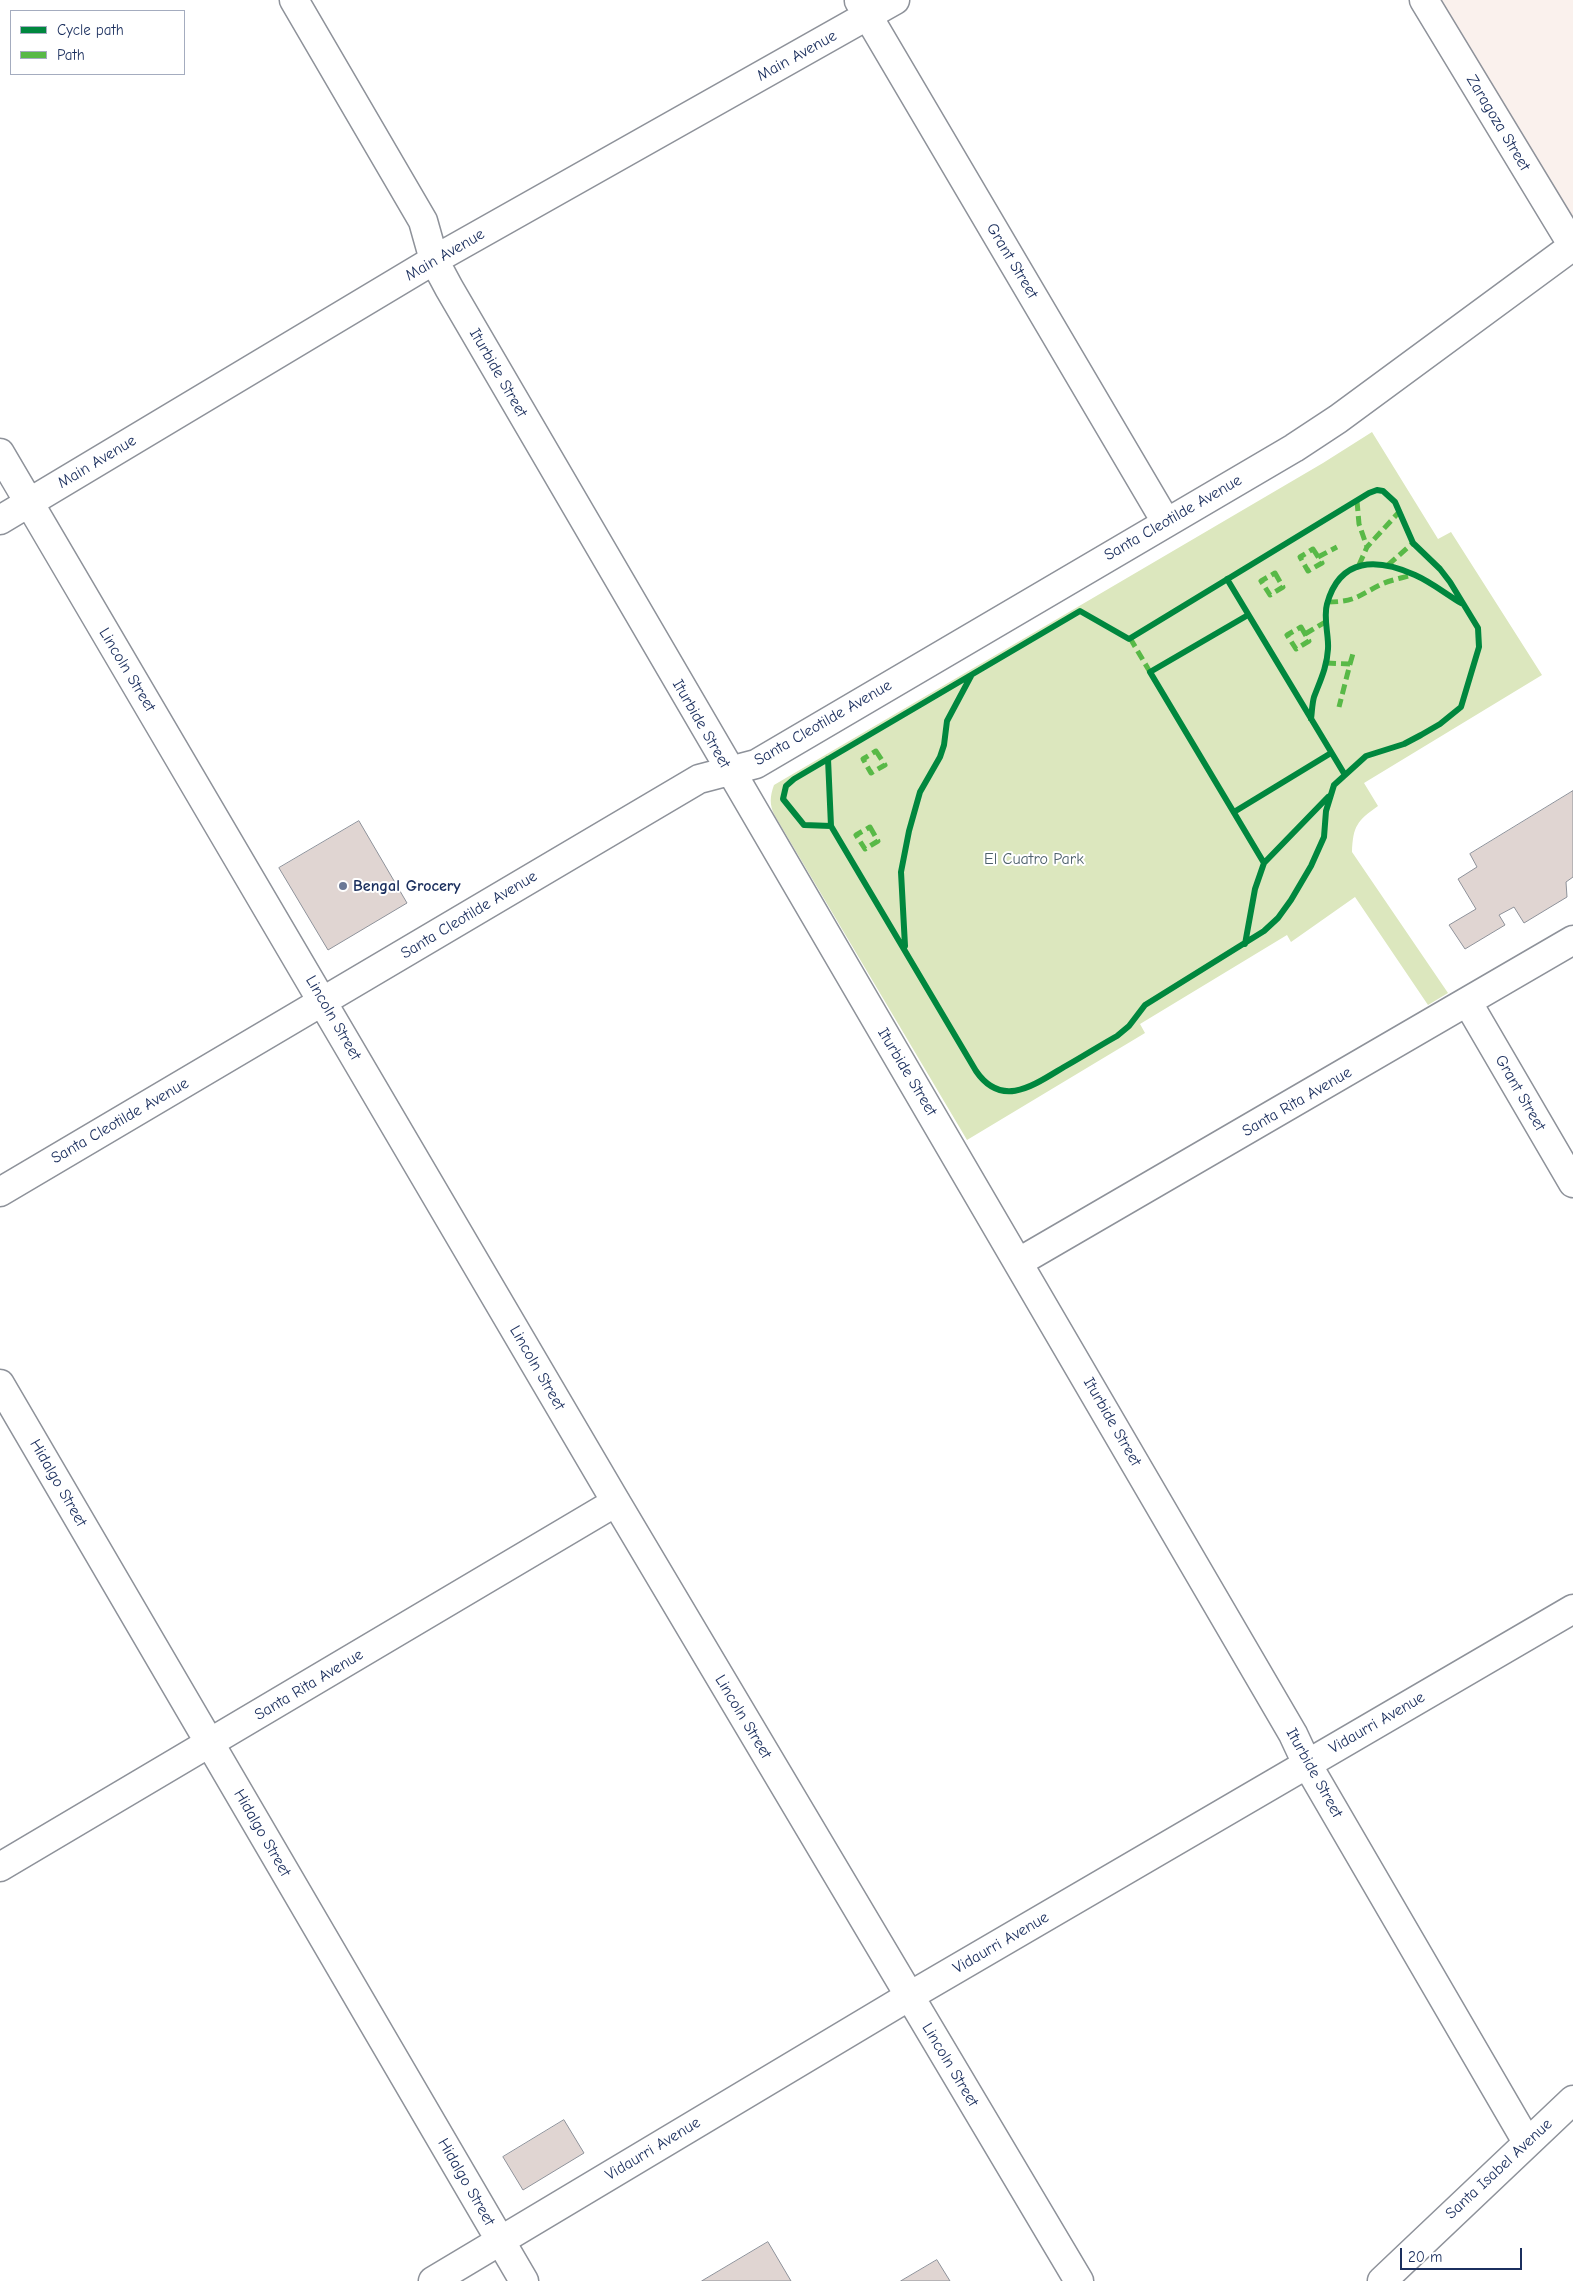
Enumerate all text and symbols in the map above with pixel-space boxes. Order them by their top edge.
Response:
legend [10,10,185,75]
text: Cycle path [57,21,124,39]
street label: Main Avenue [754,26,840,86]
text: Path [57,46,85,64]
street label: Zaragoza Street [1462,72,1534,174]
street label: Grant Street [982,220,1042,302]
street label: Main Avenue [402,225,488,285]
street label: Iturbide Street [465,325,531,421]
street label: Main Avenue [54,431,140,493]
street label: Santa Cleotilde Avenue [1101,471,1245,565]
street label: Lincoln Street [94,625,160,715]
street label: Iturbide Street [668,676,734,772]
street label: Santa Cleotilde Avenue [751,676,895,770]
park label: El Cuatro Park [984,849,1084,869]
street label: Santa Cleotilde Avenue [397,867,541,963]
place label: Bengal Grocery [353,876,461,896]
marker: Bengal Grocery [337,880,349,892]
street label: Lincoln Street [301,972,365,1064]
street label: Iturbide Street [873,1024,941,1120]
street label: Grant Street [1491,1052,1549,1134]
street label: Santa Rita Avenue [1239,1063,1355,1141]
street label: Santa Cleotilde Avenue [48,1074,192,1168]
street label: Lincoln Street [505,1322,569,1414]
street label: Iturbide Street [1079,1374,1145,1470]
street label: Hidalgo Street [25,1436,91,1530]
street label: Santa Rita Avenue [251,1645,367,1725]
street label: Lincoln Street [710,1672,776,1762]
street label: Vidaurri Avenue [1326,1688,1428,1758]
street label: Iturbide Street [1281,1725,1347,1821]
street label: Hidalgo Street [229,1786,295,1880]
street label: Vidaurri Avenue [950,1908,1052,1978]
street label: Lincoln Street [917,2020,983,2110]
street label: Vidaurri Avenue [602,2113,704,2185]
street label: Santa Isabel Avenue [1442,2115,1556,2223]
street label: Hidalgo Street [433,2135,499,2229]
scale bar [1403,2238,1526,2270]
text: 20 m [1408,2248,1442,2266]

